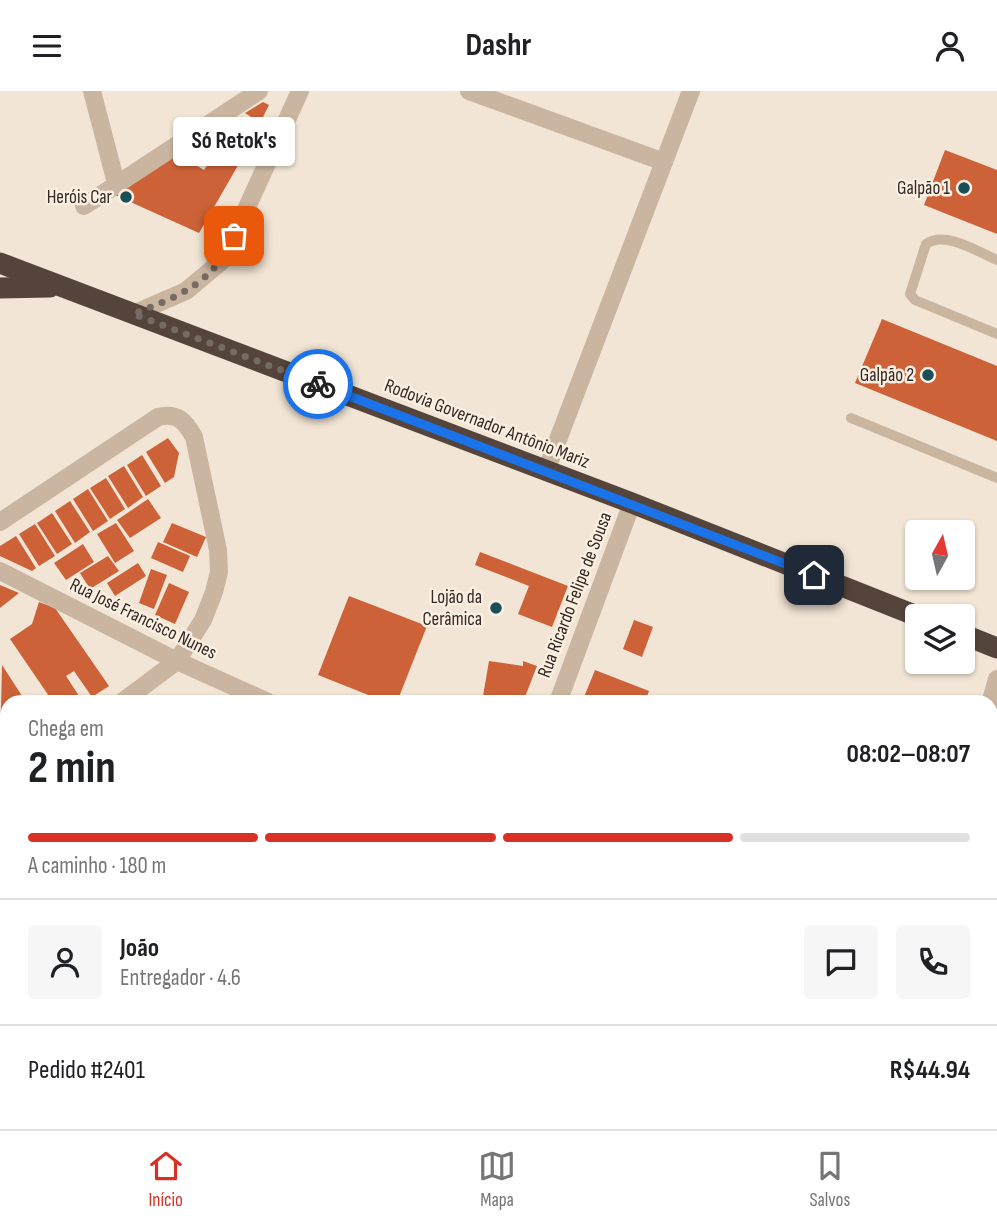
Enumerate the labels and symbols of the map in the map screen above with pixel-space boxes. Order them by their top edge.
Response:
callout: Só Retok's [173,117,295,166]
place label: Galpão 1 [897,177,950,200]
marker: Galpão 1 [956,180,972,196]
place label: Heróis Car [47,186,113,209]
marker: Heróis Car [118,189,134,205]
pin [204,206,264,266]
courier [283,349,353,419]
place label: Galpão 2 [860,364,914,387]
marker: Galpão 2 [920,367,936,383]
street label: Rodovia Governador Antônio Mariz [381,374,593,474]
street label: Rua Ricardo Felipe de Sousa [533,509,617,681]
north arrow [905,520,975,590]
pin [784,545,844,605]
street label: Rua José Francisco Nunes [66,573,220,665]
place label: Lojão da Cerâmica [422,586,482,631]
marker: Lojão da Cerâmica [488,600,504,616]

